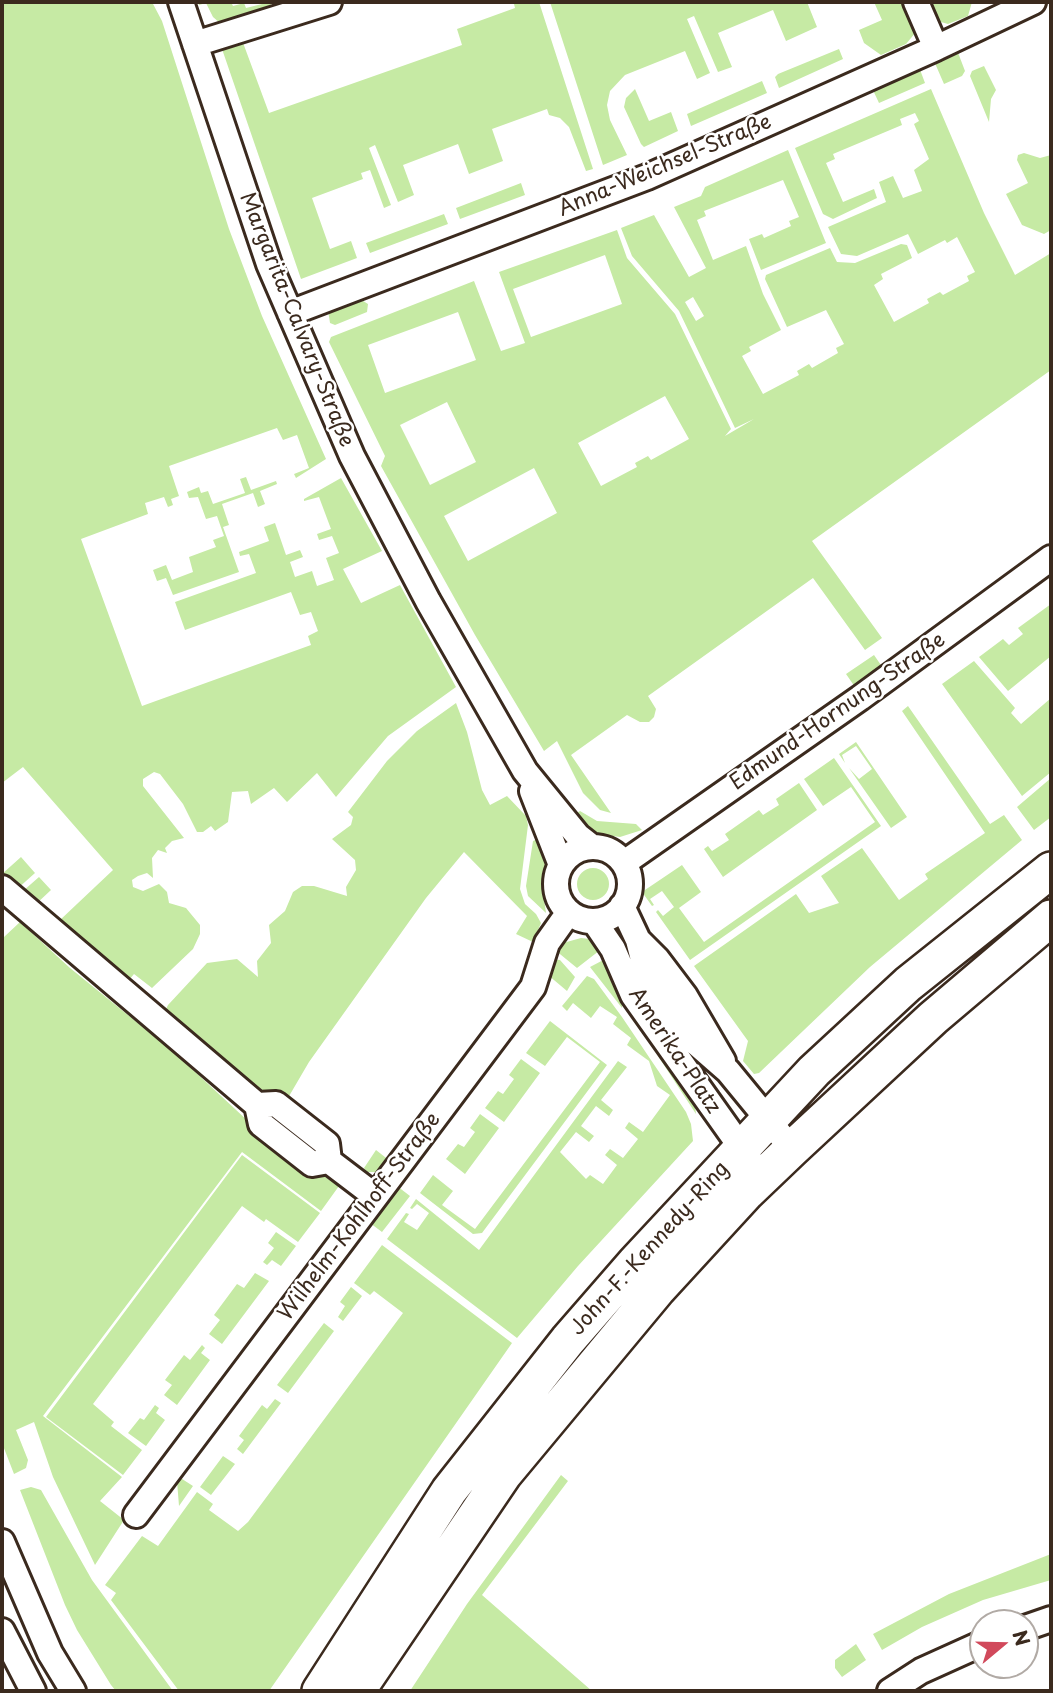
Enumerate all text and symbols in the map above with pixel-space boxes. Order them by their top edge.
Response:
street label: Anna-Weichsel-Straße [555,110,775,222]
street label: Margarita-Calvary-Straße [233,189,359,451]
street label: Edmund-Hornung-Straße [725,628,951,796]
street label: Amerika-Platz [623,983,725,1119]
street label: Wilhelm-Kohlhoff-Straße [274,1108,446,1326]
street label: John-F.-Kennedy-Ring [565,1157,735,1341]
north arrow [969,1609,1039,1679]
text: N [1006,1626,1038,1649]

